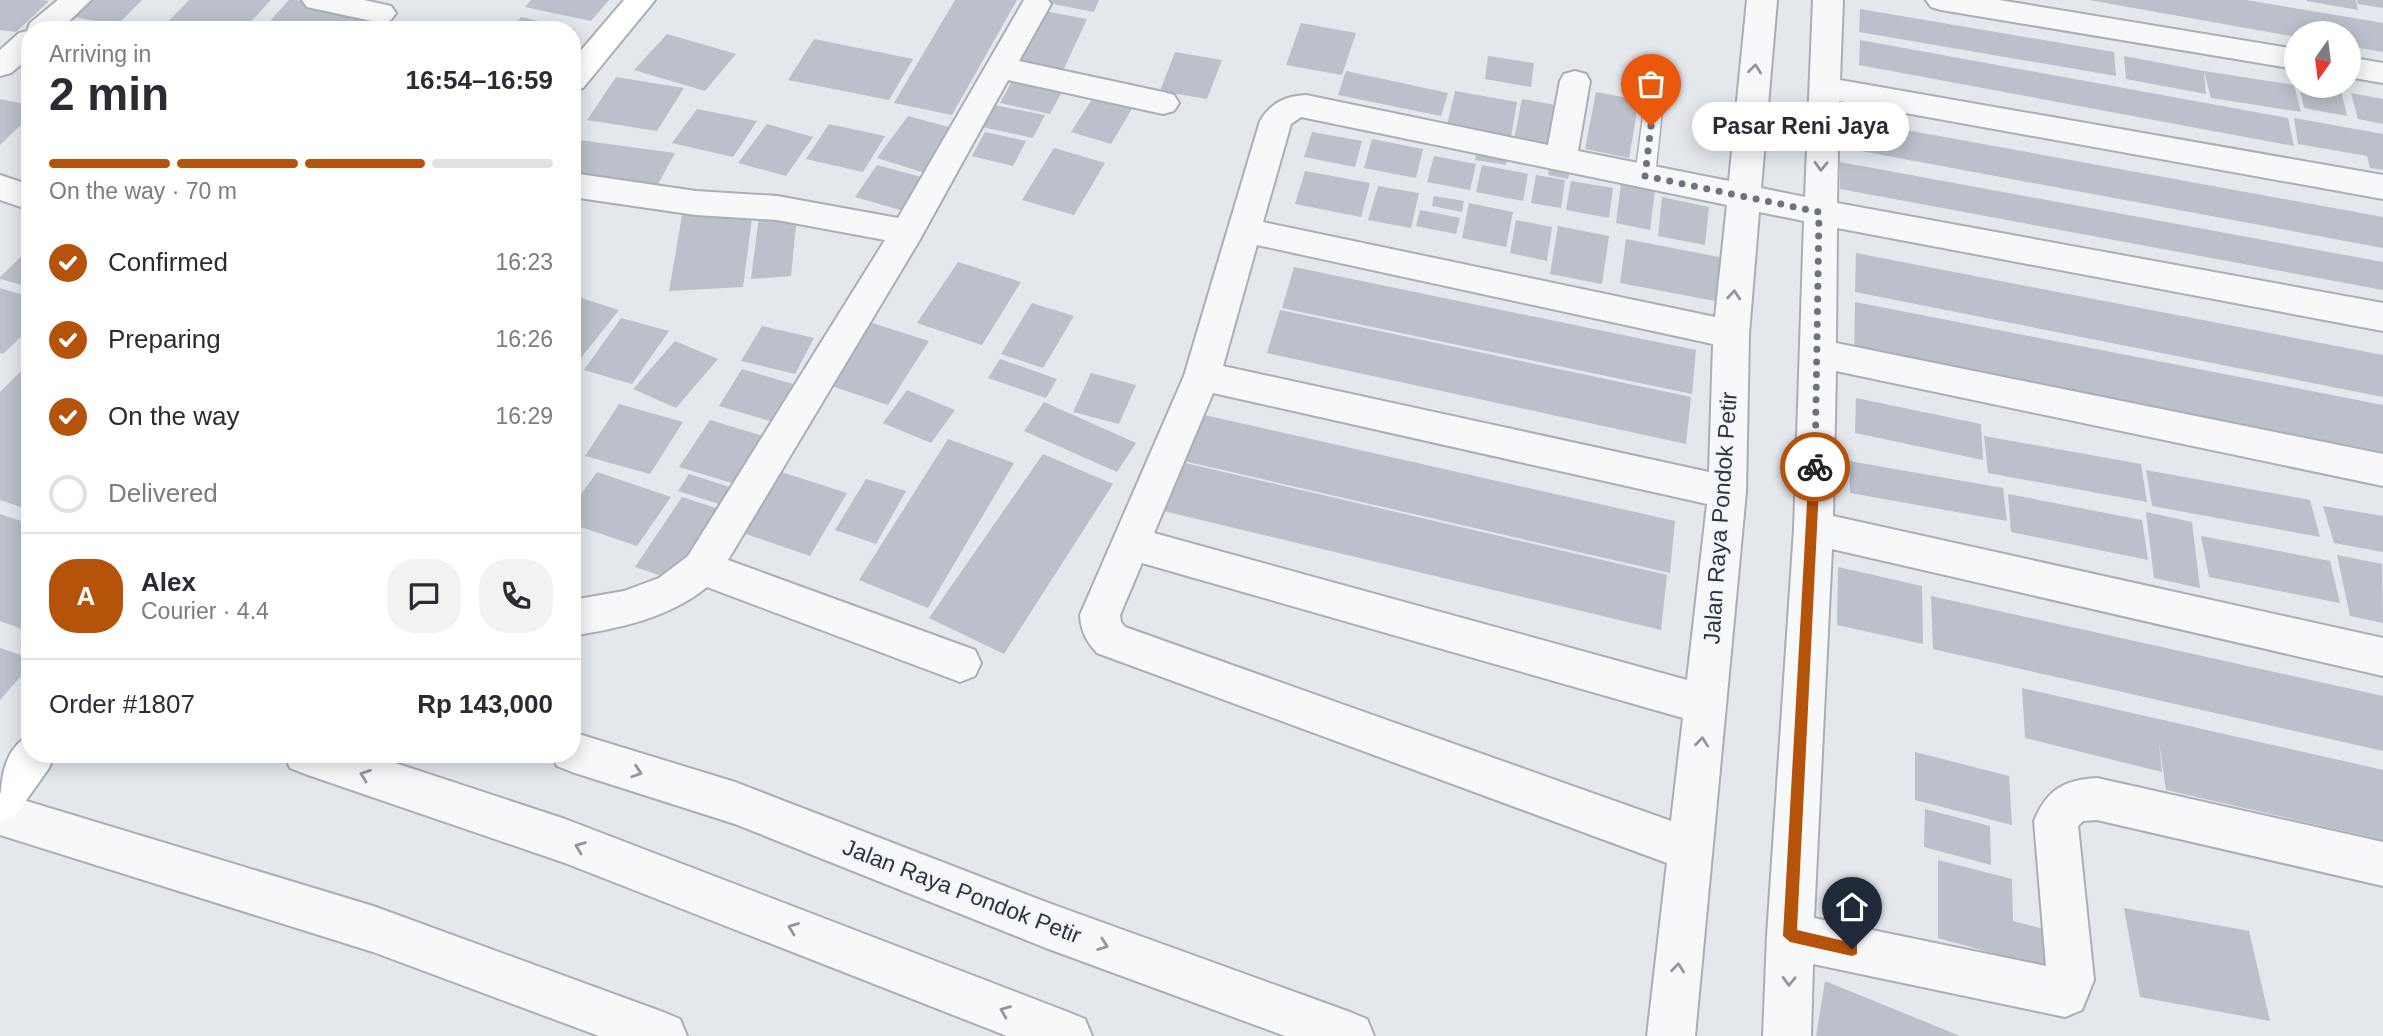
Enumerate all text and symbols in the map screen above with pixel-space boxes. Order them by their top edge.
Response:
north arrow [2284,21,2361,98]
map controls [2284,21,2361,98]
text: Arriving in [49,41,151,67]
pin [1621,54,1681,126]
one-way arrow [1747,63,1762,74]
text: 16:54–16:59 [406,65,553,95]
icon: bag [1632,65,1670,103]
text: 2 min [49,68,169,120]
callout: Pasar Reni Jaya [1693,102,1910,150]
text: Pasar Reni Jaya [1712,113,1889,139]
one-way arrow [1813,161,1828,172]
text: On the way · 70 m [49,178,237,204]
icon: check [49,244,87,282]
text: Confirmed [108,247,228,277]
text: 16:23 [495,249,553,275]
one-way arrow [1726,290,1741,301]
icon: check [49,321,87,359]
text: Preparing [108,324,221,354]
text: 16:26 [495,326,553,352]
street label: Jalan Raya Pondok Petir [1698,390,1742,645]
icon: check [49,398,87,436]
text: On the way [108,401,240,431]
text: 16:29 [495,403,553,429]
courier [1780,432,1850,502]
icon: bike [1796,448,1834,486]
text: Delivered [108,478,218,508]
button: chat [387,559,461,633]
button: phone [479,559,553,633]
text: Alex [141,567,196,597]
text: A [77,581,95,611]
text: Courier · 4.4 [141,598,269,624]
text: Order #1807 [49,689,195,719]
text: Rp 143,000 [417,689,553,719]
one-way arrow [1695,736,1710,748]
one-way arrow [631,764,643,779]
one-way arrow [359,770,371,784]
street label: Jalan Raya Pondok Petir [839,834,1085,949]
one-way arrow [575,842,587,856]
pin [1822,877,1882,949]
icon: home [1833,888,1871,926]
one-way arrow [788,923,800,937]
one-way arrow [1096,937,1108,951]
one-way arrow [1671,962,1686,974]
one-way arrow [1781,976,1797,987]
one-way arrow [1000,1005,1012,1019]

